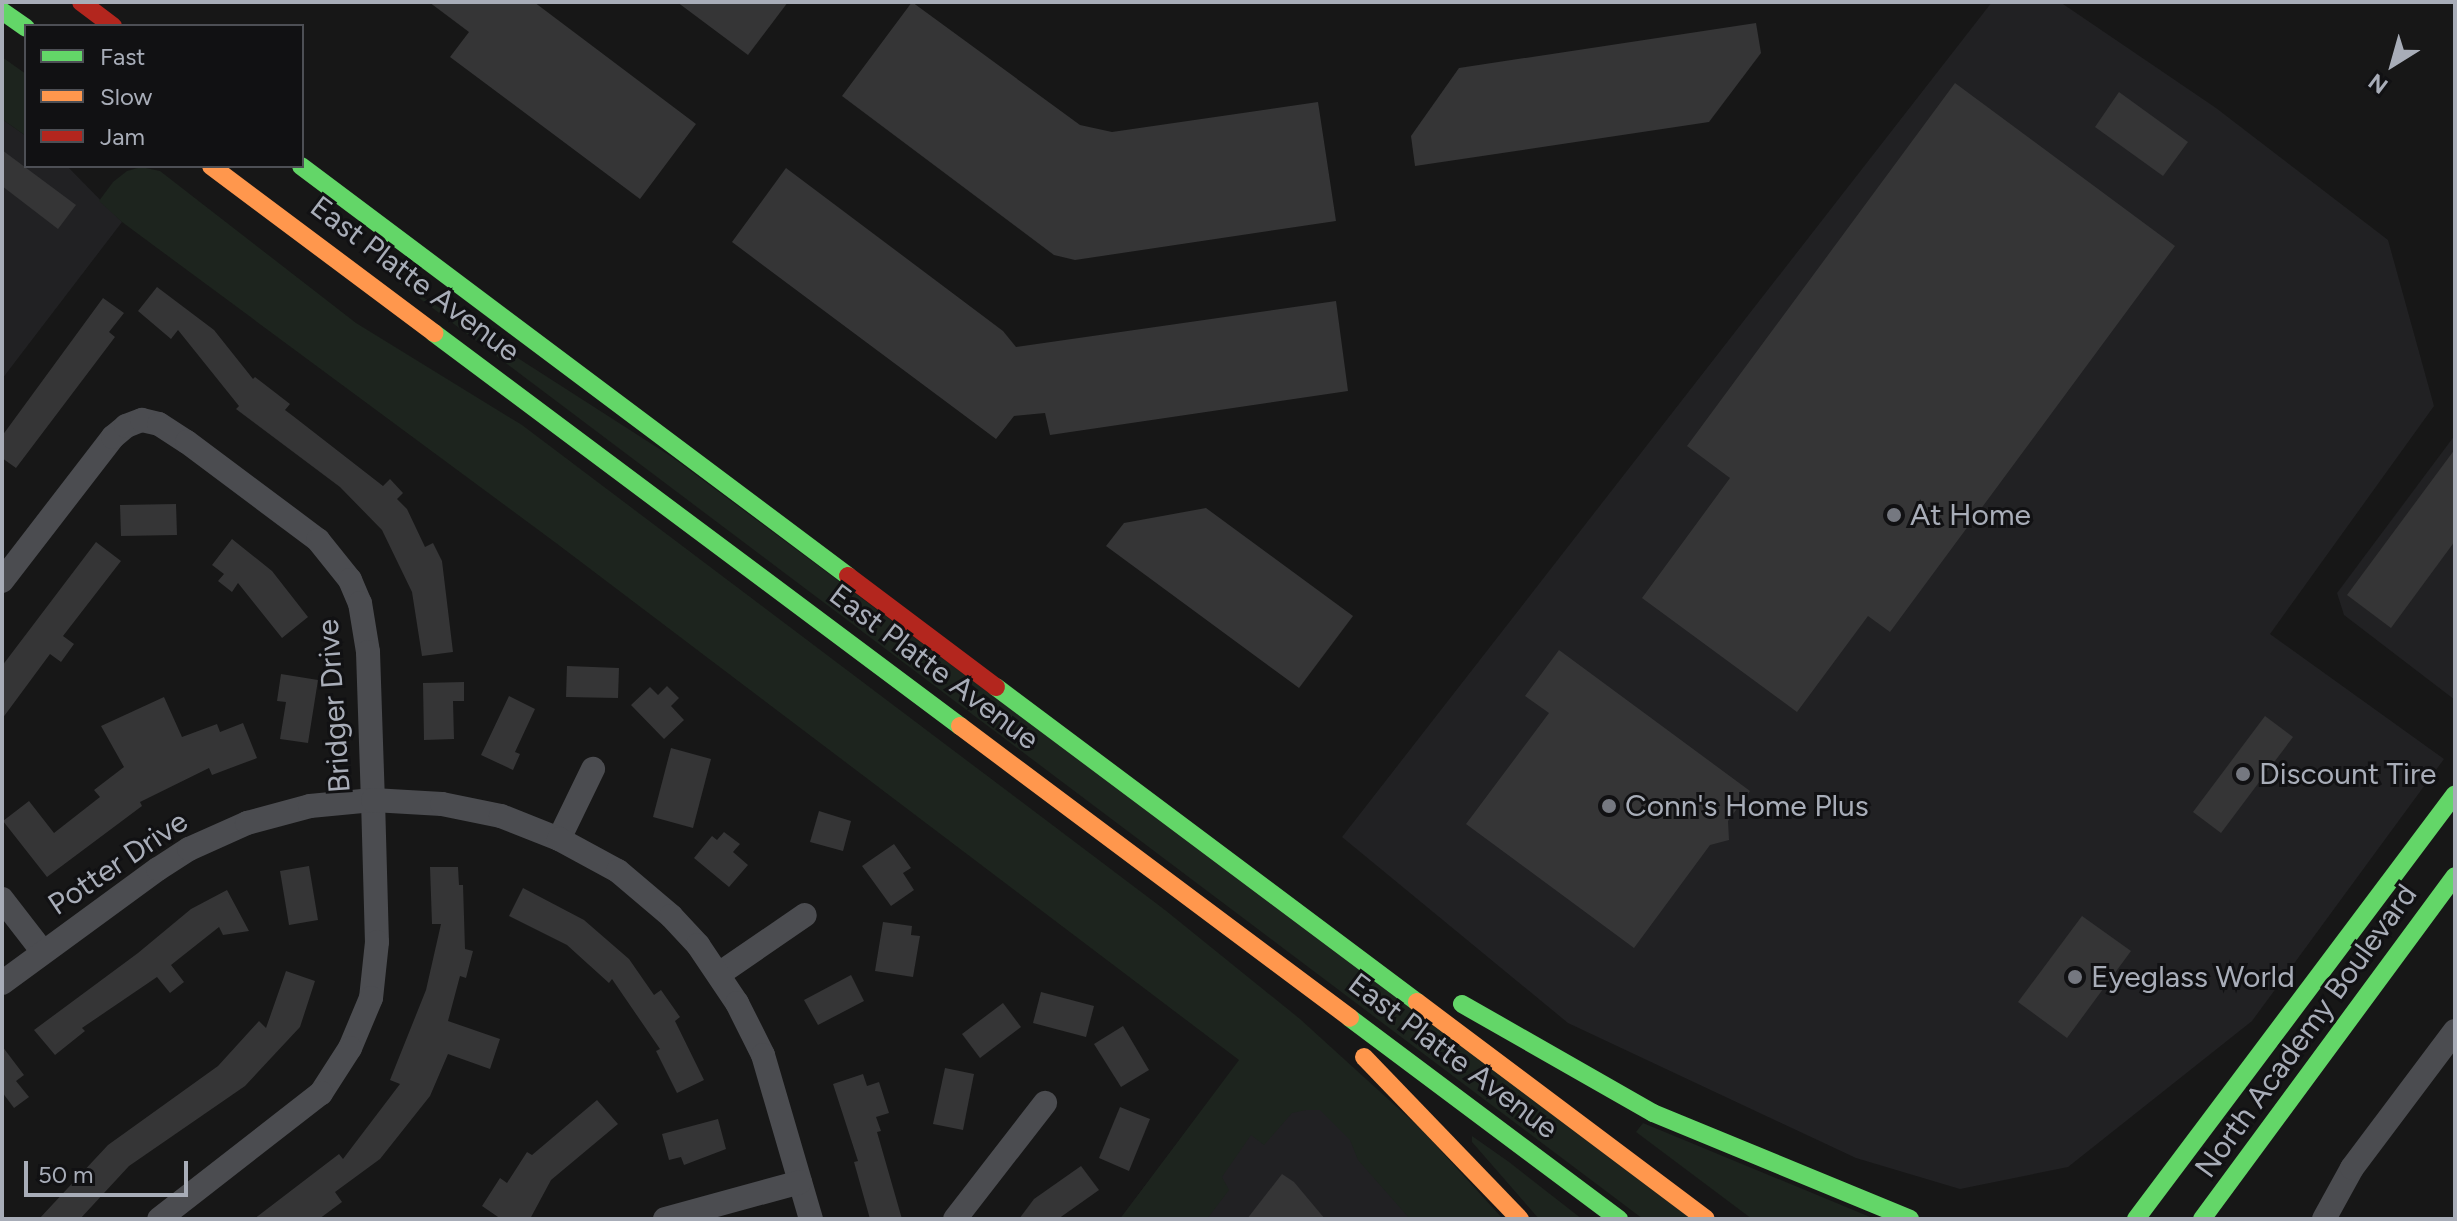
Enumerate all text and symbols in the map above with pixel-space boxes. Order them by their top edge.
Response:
legend [24,24,304,168]
north arrow [2353,24,2433,104]
text: Fast [100,42,145,71]
text: N [2363,68,2393,99]
text: Slow [100,82,152,111]
text: Jam [100,122,145,151]
street label: East Platte Avenue [303,189,527,369]
place label: At Home [1910,497,2031,533]
marker: At Home [1885,506,1903,524]
street label: East Platte Avenue [822,577,1046,757]
street label: Bridger Drive [310,618,358,794]
place label: Discount Tire [2259,756,2436,792]
marker: Discount Tire [2234,765,2252,783]
place label: Conn's Home Plus [1625,788,1869,824]
marker: Conn's Home Plus [1600,797,1618,815]
street label: Potter Drive [41,803,195,923]
street label: North Academy Boulevard [2187,877,2425,1185]
place label: Eyeglass World [2091,959,2295,995]
street label: East Platte Avenue [1341,966,1565,1146]
marker: Eyeglass World [2066,968,2084,986]
scale bar [28,1145,192,1195]
text: 50 m [38,1160,94,1189]

